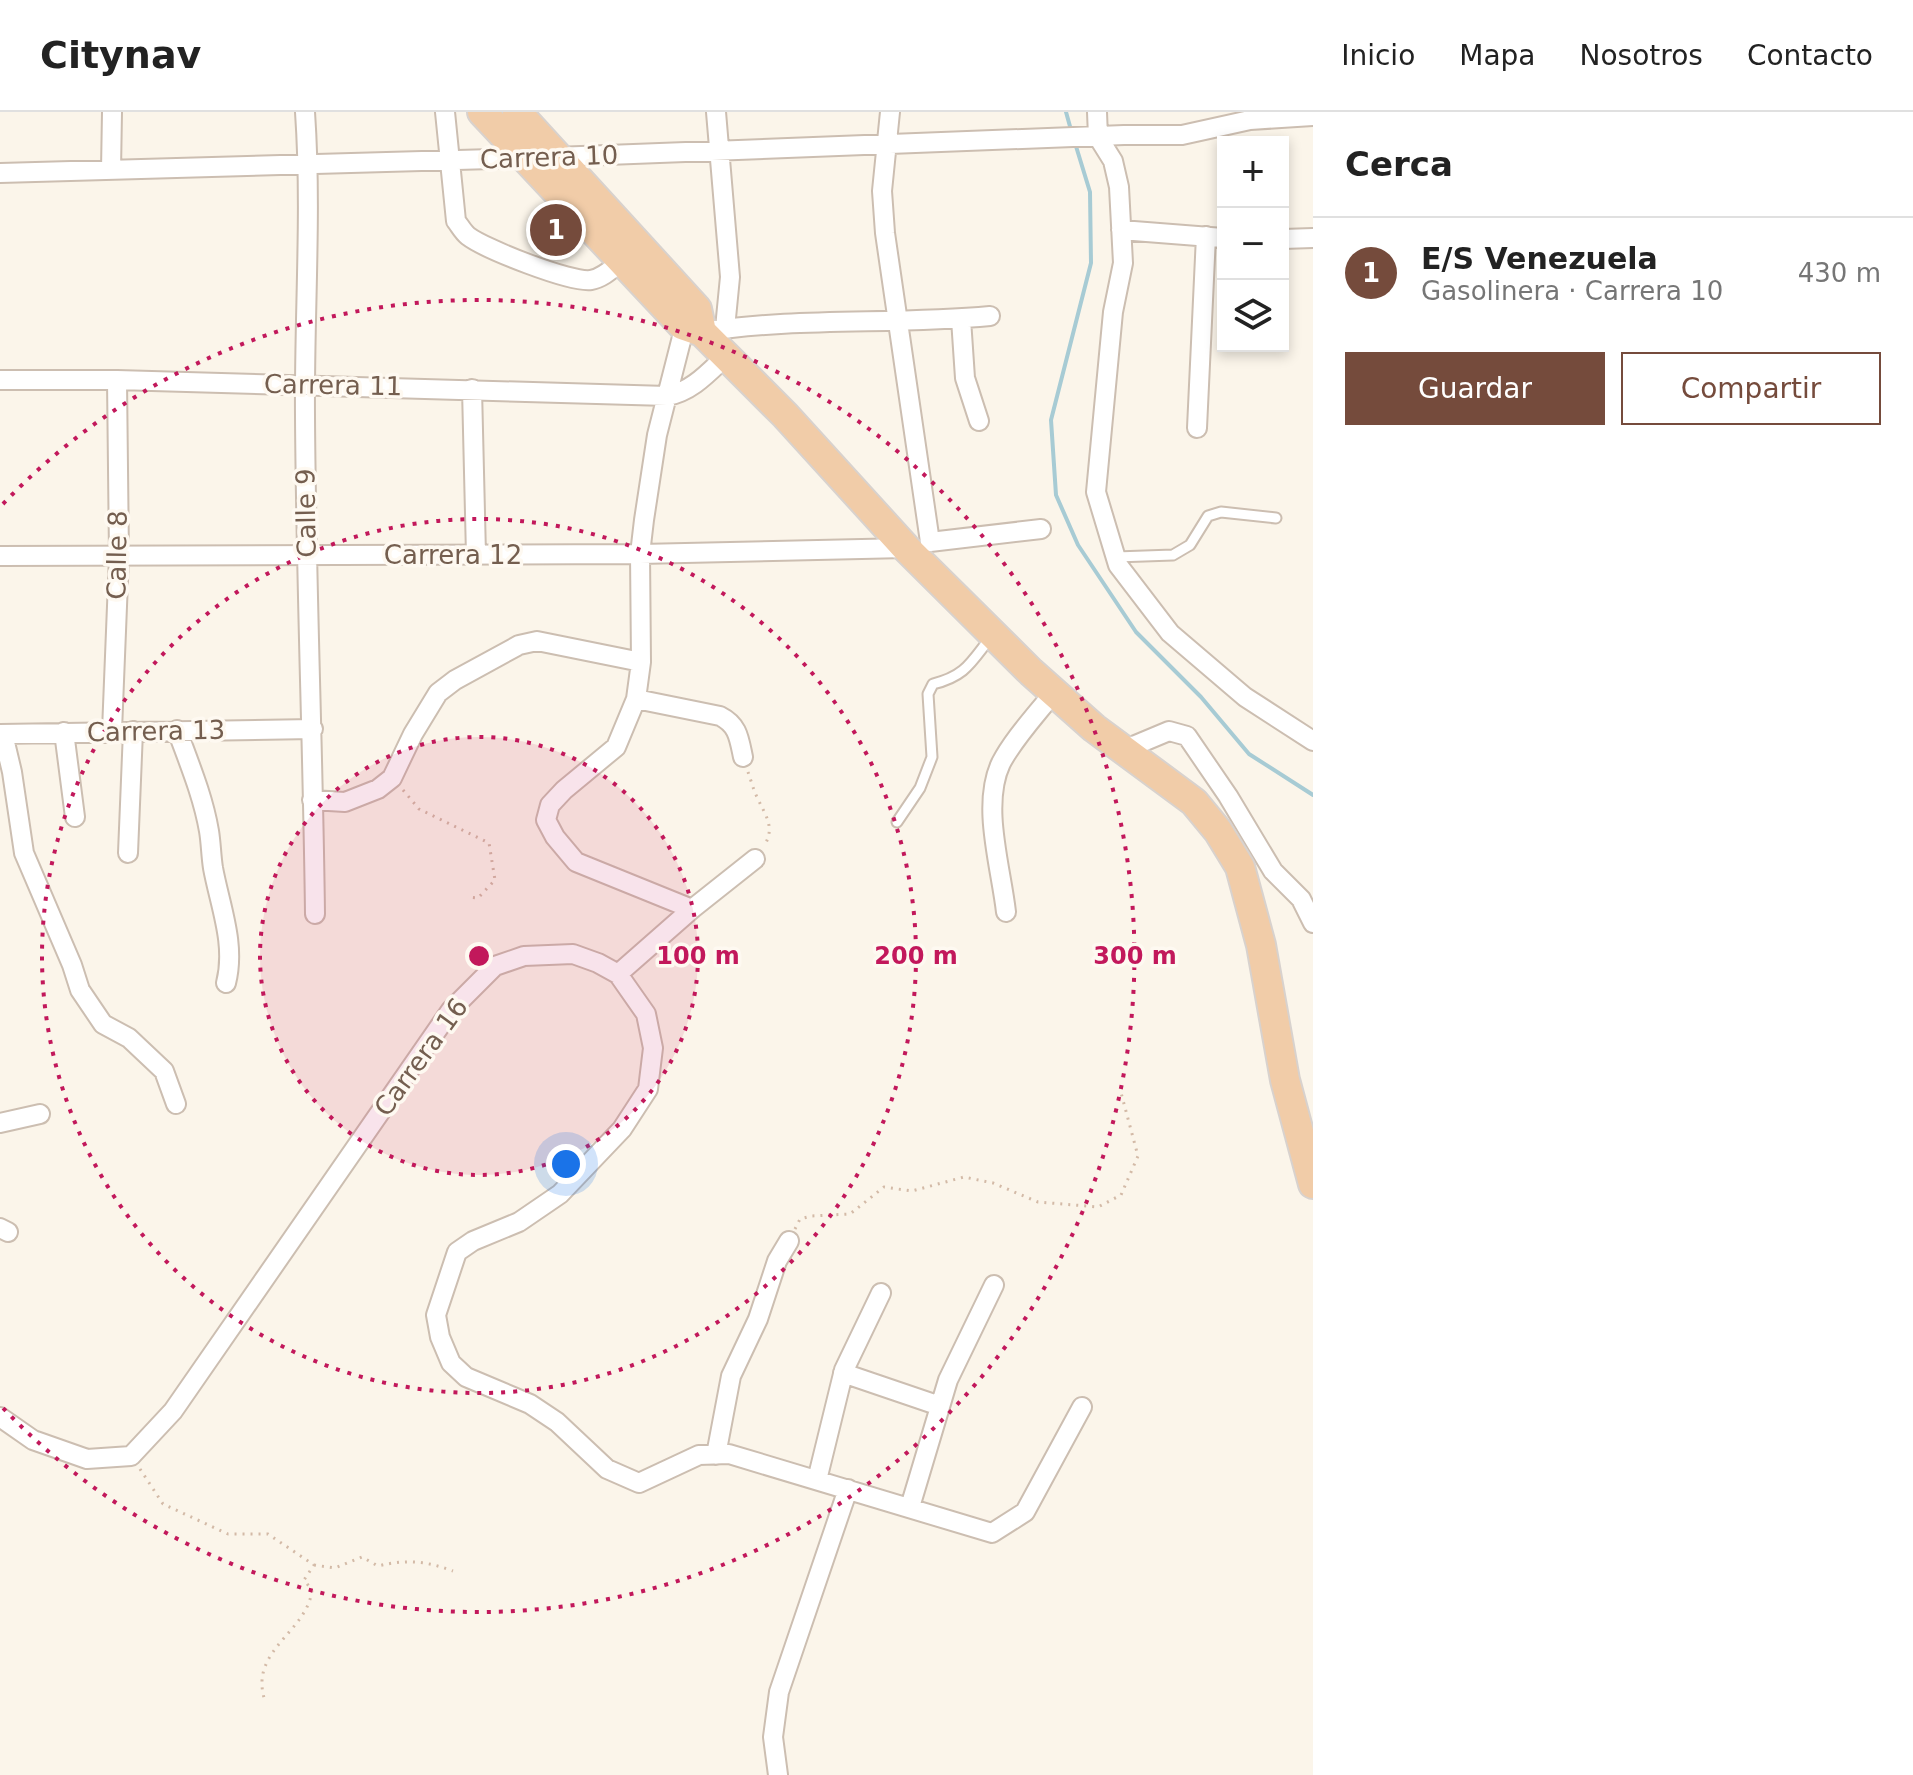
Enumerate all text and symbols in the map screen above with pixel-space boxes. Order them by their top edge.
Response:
text: Citynav [40,33,201,77]
text: Inicio [1341,39,1415,72]
text: Mapa [1459,39,1536,72]
text: Nosotros [1580,39,1703,72]
text: Contacto [1747,39,1873,72]
map controls [1217,136,1289,352]
button: + [1217,136,1289,208]
street label: Carrera 10 [479,140,619,174]
text: Cerca [1345,144,1453,184]
pin: 1 [530,200,582,260]
button: − [1217,208,1289,280]
text: E/S Venezuela [1421,241,1658,276]
text: 1 [1362,258,1380,288]
text: 430 m [1798,258,1881,288]
text: Gasolinera · Carrera 10 [1421,276,1723,306]
button: layers [1217,280,1289,352]
button: Guardar [1345,352,1605,425]
button: Compartir [1621,352,1881,425]
street label: Carrera 11 [264,369,402,401]
street label: Calle 9 [290,468,322,558]
street label: Calle 8 [101,510,133,600]
street label: Carrera 12 [384,540,522,570]
street label: Carrera 13 [87,715,225,747]
centre of rings [465,942,493,970]
text: 100 m [656,942,740,970]
text: 200 m [874,942,958,970]
text: 300 m [1093,942,1177,970]
street label: Carrera 16 [368,992,474,1122]
your location [546,1144,586,1184]

